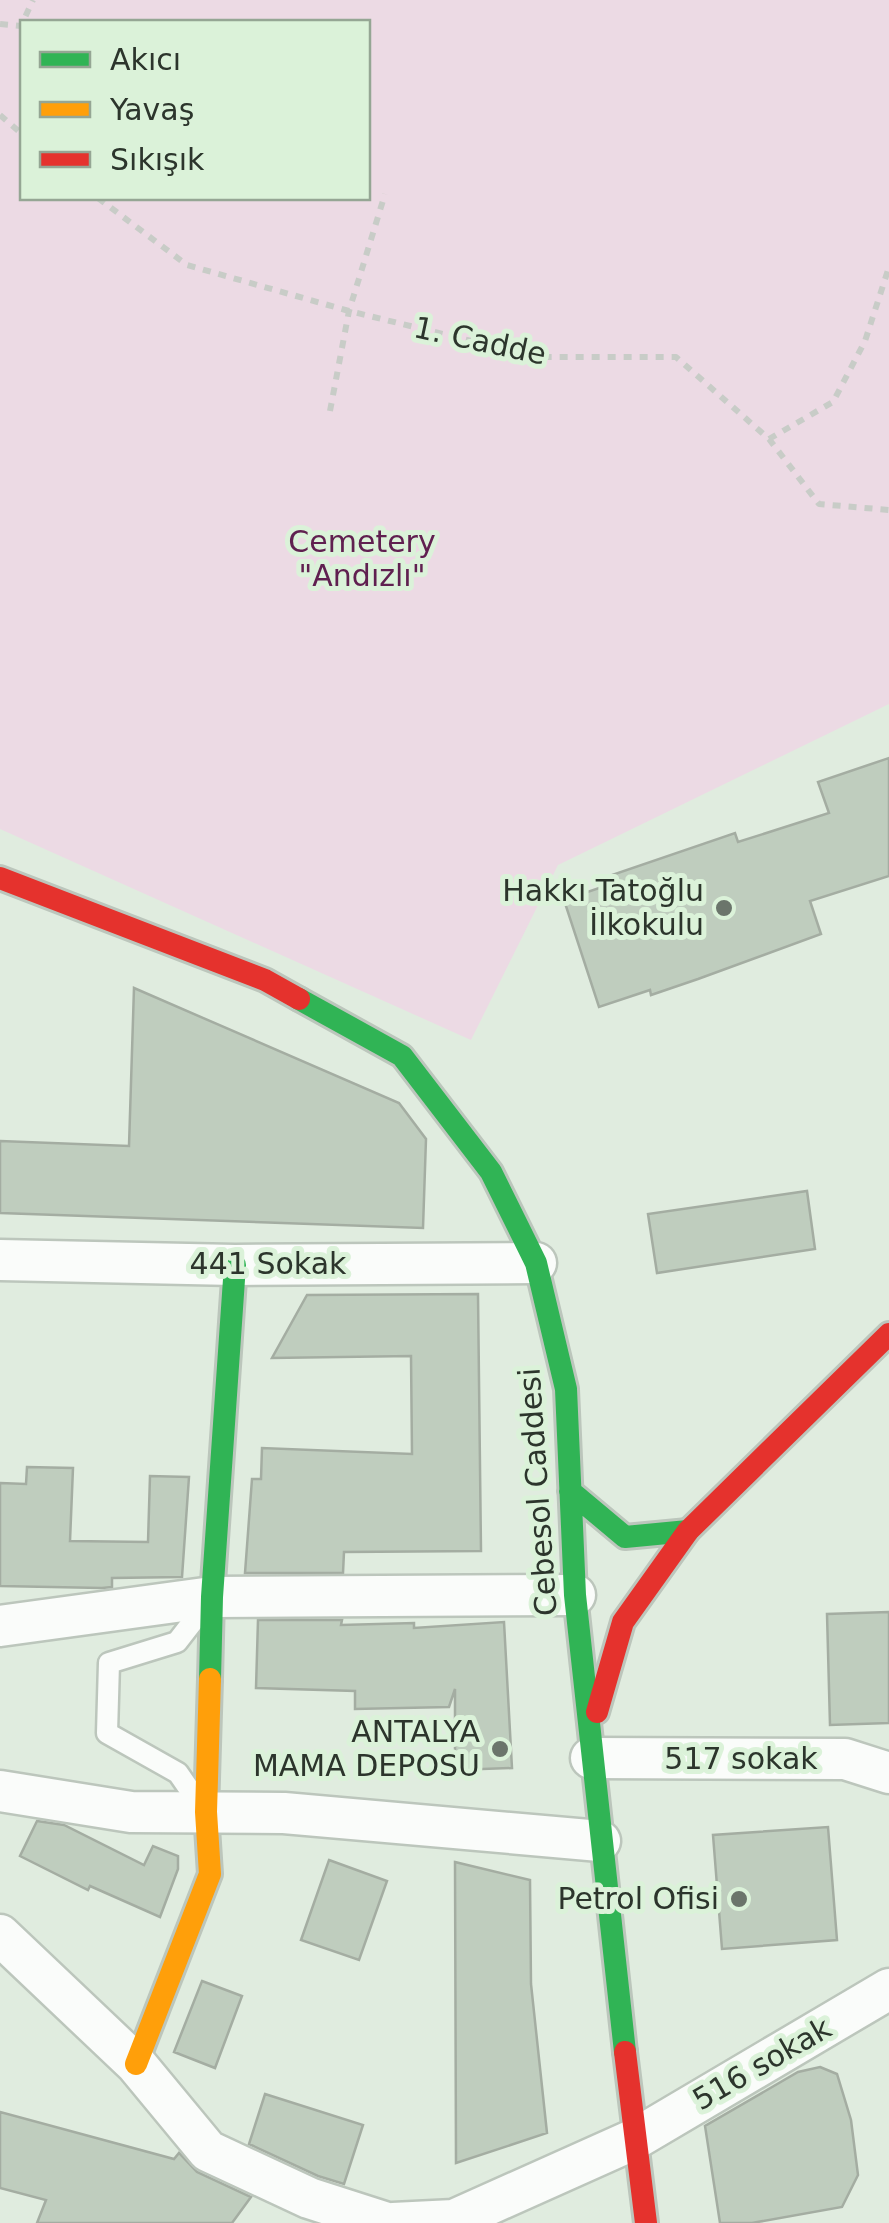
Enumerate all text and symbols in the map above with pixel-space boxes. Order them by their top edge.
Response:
legend [20,20,370,200]
text: Akıcı [110,42,181,77]
text: Yavaş [109,92,194,127]
text: Sıkışık [110,142,205,177]
street label: 1. Cadde [411,309,549,372]
park label: Cemetery "Andızlı" [288,524,436,593]
place label: Hakkı Tatoğlu İlkokulu [502,873,704,942]
marker: Hakkı Tatoğlu İlkokulu [713,897,735,919]
street label: 441 Sokak [190,1246,347,1281]
street label: Cebesol Caddesi [511,1367,564,1617]
place label: ANTALYA MAMA DEPOSU [253,1714,480,1783]
marker: ANTALYA MAMA DEPOSU [489,1738,511,1760]
street label: 517 sokak [664,1741,818,1776]
place label: Petrol Ofisi [557,1881,719,1916]
marker: Petrol Ofisi [728,1888,750,1910]
street label: 516 sokak [687,2010,837,2117]

